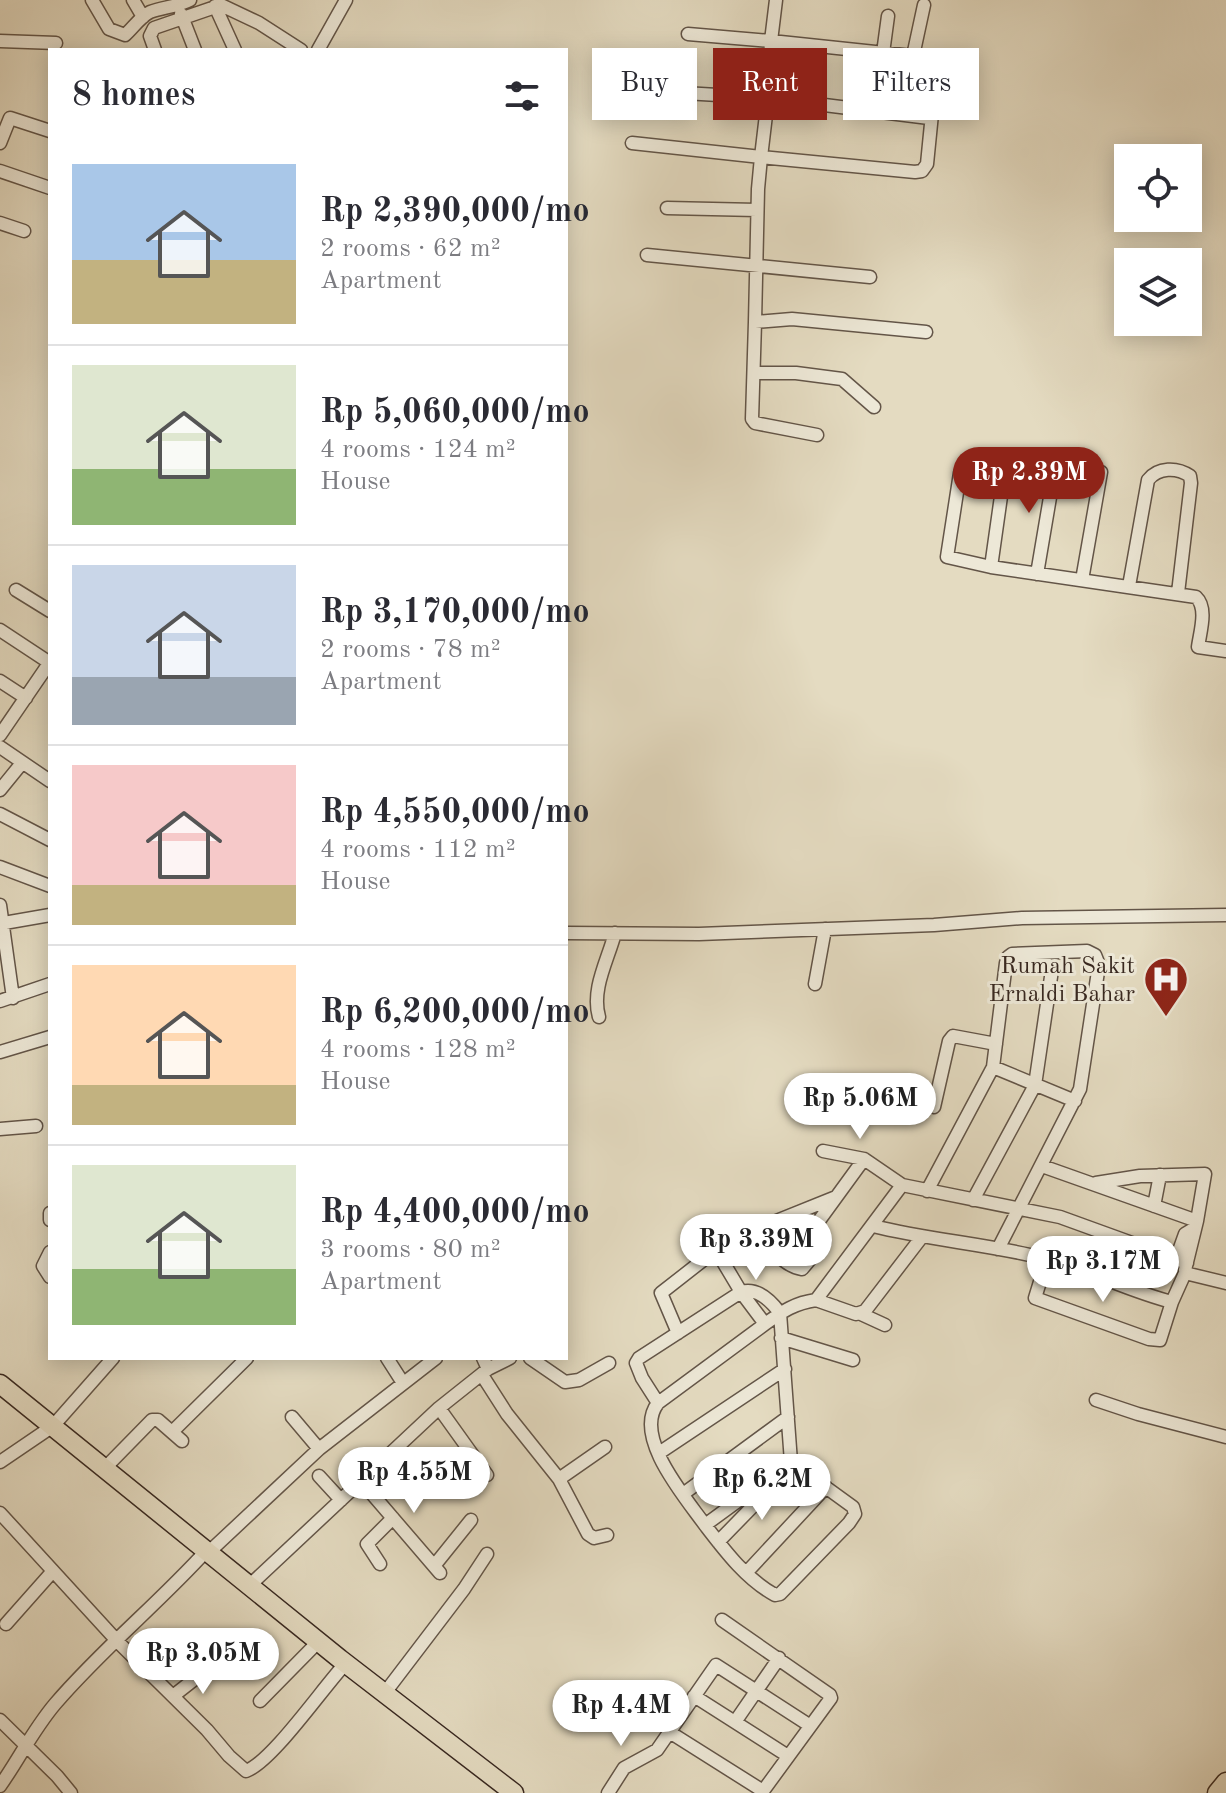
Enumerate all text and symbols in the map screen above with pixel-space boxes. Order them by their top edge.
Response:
chip: Buy [592,48,697,120]
chip: Rent [713,48,827,120]
chip: Filters [843,48,979,120]
icon: filters [500,74,544,118]
text: 8 homes [72,79,195,113]
map controls [1114,144,1202,336]
button: locate [1114,144,1202,232]
text: Rp 2,390,000/mo [320,195,590,229]
icon: home [136,196,232,292]
text: 2 rooms · 62 m² [320,236,501,262]
button: layers [1114,248,1202,336]
text: Apartment [320,268,442,294]
text: Rp 5,060,000/mo [320,396,590,430]
icon: home [136,397,232,493]
text: 4 rooms · 124 m² [320,437,516,463]
pin: Rp 2.39M [946,447,1112,515]
text: Rp 2.39M [971,460,1087,486]
text: House [320,469,391,495]
text: Rp 3,170,000/mo [320,596,590,630]
icon: home [136,597,232,693]
text: 2 rooms · 78 m² [320,637,501,663]
text: Apartment [320,669,442,695]
text: Rp 4,550,000/mo [320,796,590,830]
icon: home [136,797,232,893]
text: 4 rooms · 112 m² [320,837,516,863]
text: House [320,869,391,895]
place label: Rumah Sakit Ernaldi Bahar [988,955,1135,1007]
hospital icon: Rumah Sakit Ernaldi Bahar [1142,955,1190,1018]
text: Rp 6,200,000/mo [320,996,590,1030]
icon: home [136,997,232,1093]
text: 4 rooms · 128 m² [320,1037,516,1063]
text: House [320,1069,391,1095]
pin: Rp 5.06M [777,1073,943,1141]
text: Rp 5.06M [802,1086,918,1112]
text: Rp 4,400,000/mo [320,1196,590,1230]
icon: home [136,1197,232,1293]
pin: Rp 3.39M [673,1214,839,1282]
text: Rp 3.39M [698,1227,814,1253]
pin: Rp 3.17M [1020,1236,1186,1304]
text: 3 rooms · 80 m² [320,1237,501,1263]
text: Rp 3.17M [1045,1249,1161,1275]
text: Apartment [320,1269,442,1295]
pin: Rp 4.55M [331,1447,497,1515]
pin: Rp 6.2M [688,1454,836,1522]
text: Rp 4.55M [356,1460,472,1486]
text: Rp 6.2M [712,1467,812,1493]
pin: Rp 3.05M [120,1628,286,1696]
text: Rp 3.05M [145,1641,261,1667]
pin: Rp 4.4M [547,1680,695,1748]
text: Rp 4.4M [571,1693,671,1719]

